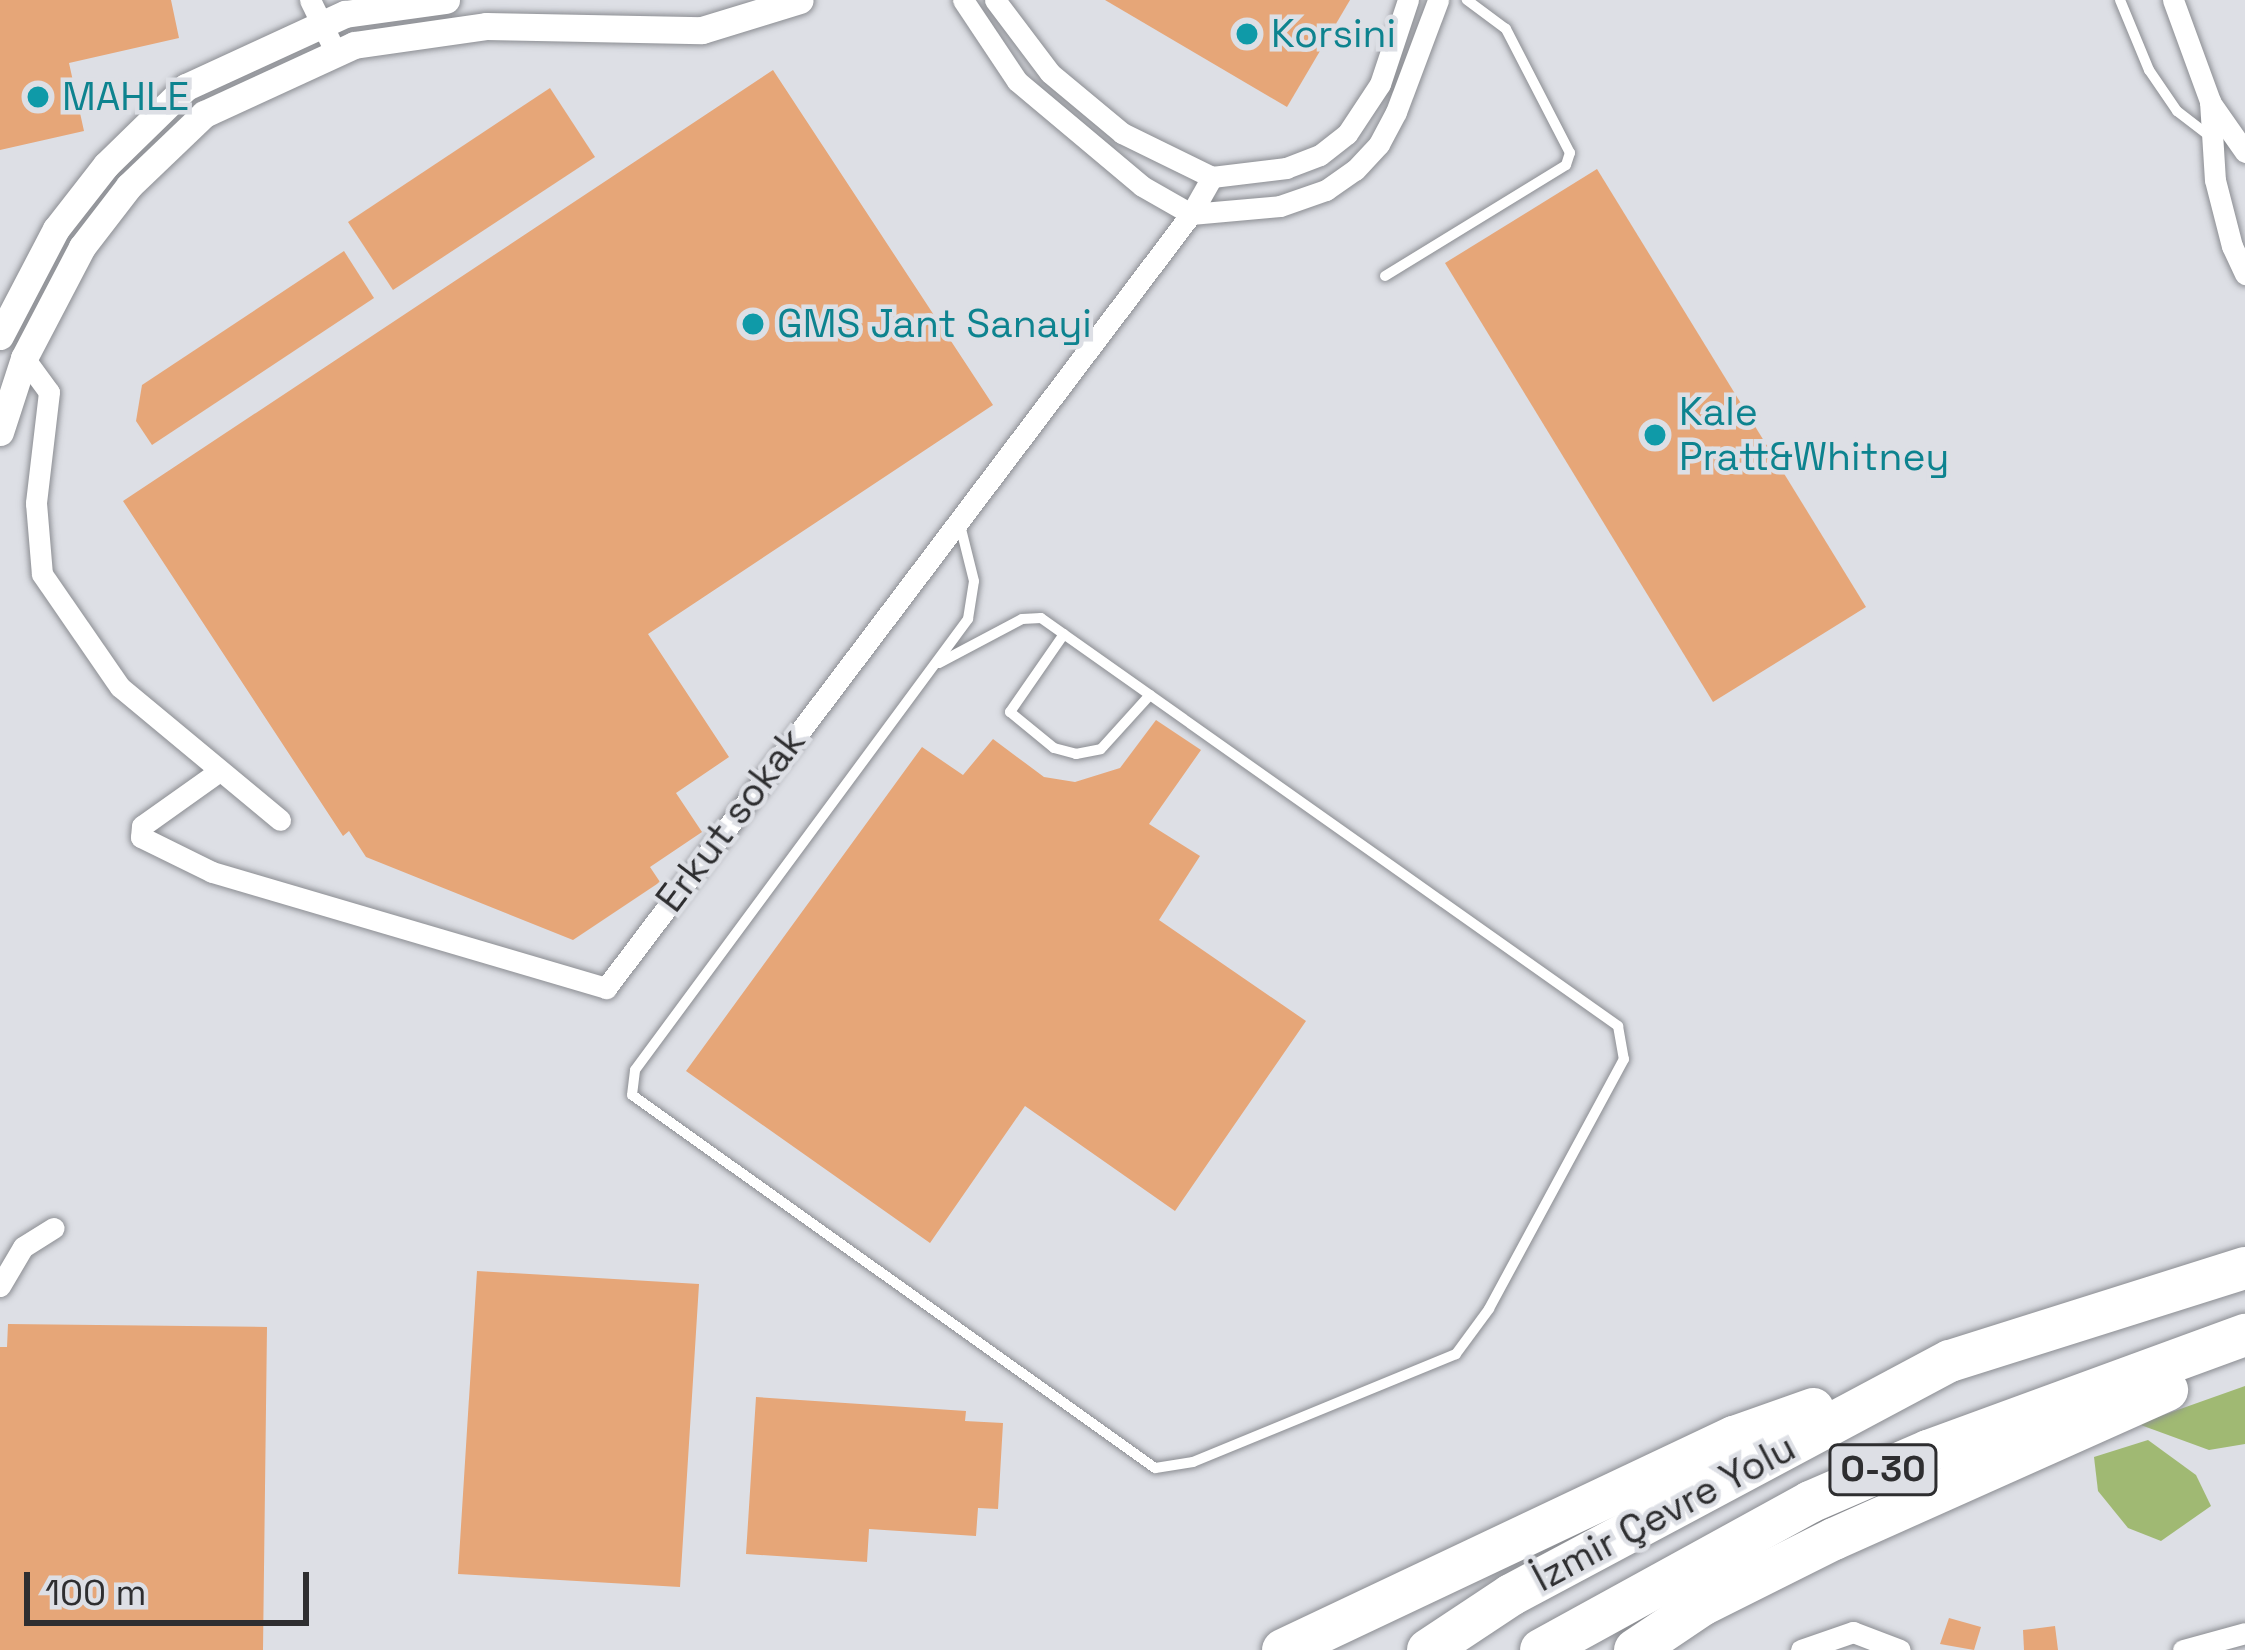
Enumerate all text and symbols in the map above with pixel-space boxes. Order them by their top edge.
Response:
place label: Korsini [1271,11,1396,57]
marker: Korsini [1234,21,1260,47]
place label: MAHLE [62,74,189,120]
marker: MAHLE [25,84,51,110]
place label: GMS Jant Sanayi [777,301,1092,347]
marker: GMS Jant Sanayi [740,311,766,337]
place label: Kale Pratt&Whitney [1679,390,1949,481]
marker: Kale Pratt&Whitney [1642,422,1668,448]
street label: Erkut sokak [647,719,815,921]
street label: İzmir Çevre Yolu [1525,1424,1803,1602]
road number: O-30 [1826,1440,1940,1500]
scale bar [30,1548,315,1622]
text: 100 m [45,1570,146,1616]

